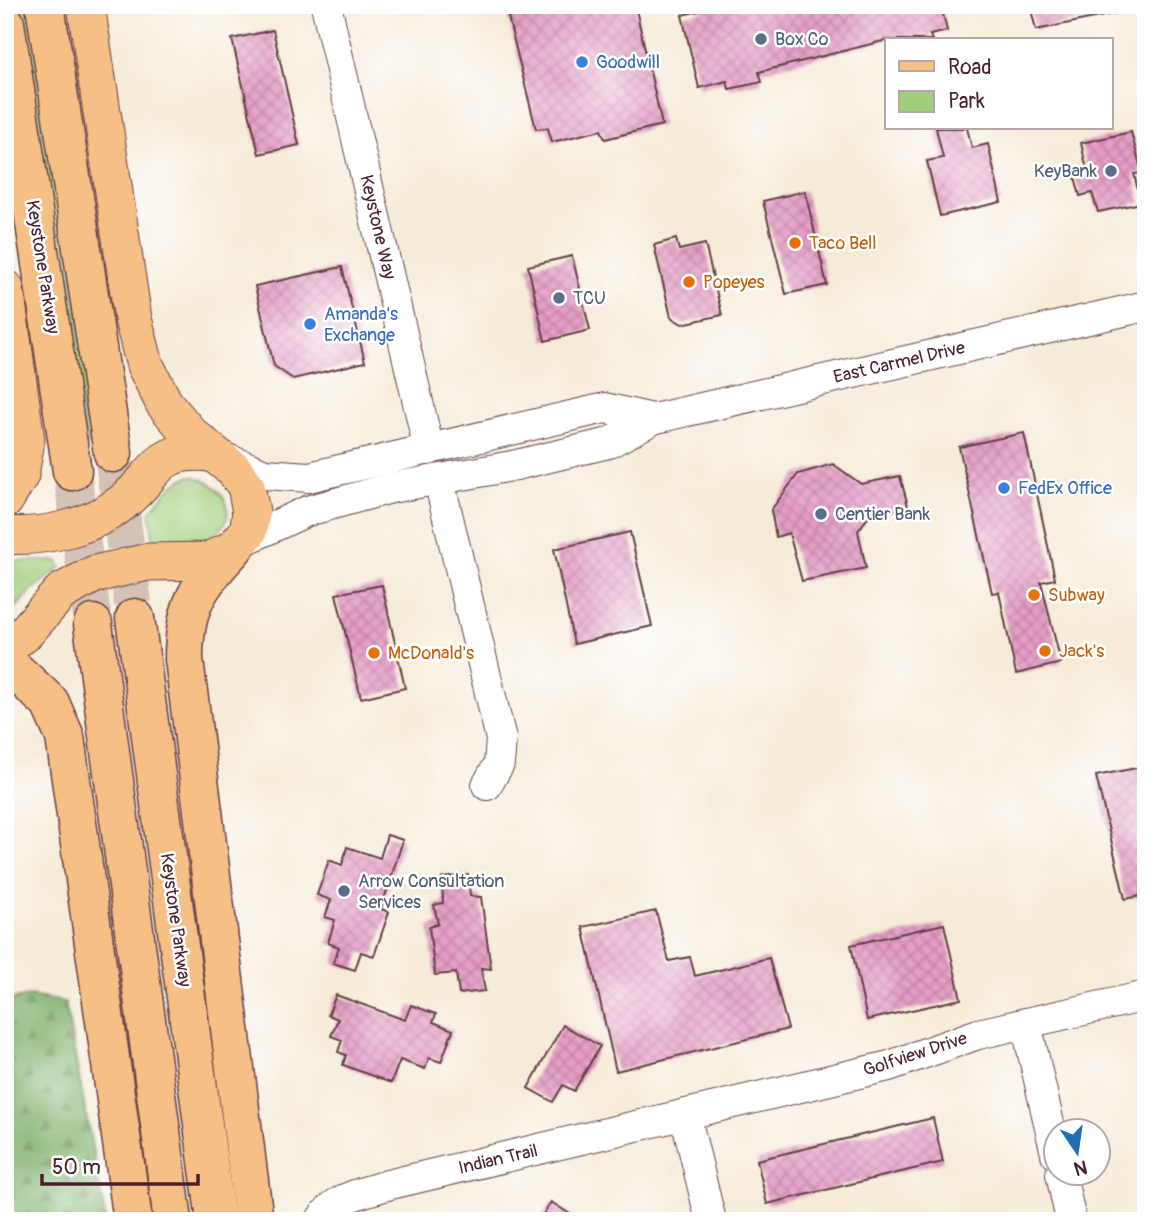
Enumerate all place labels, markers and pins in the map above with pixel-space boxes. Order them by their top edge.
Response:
place label: Box Co [775,28,829,51]
marker: Box Co [753,31,769,47]
place label: Goodwill [596,51,660,74]
marker: Goodwill [574,54,590,70]
place label: KeyBank [1034,160,1097,183]
marker: KeyBank [1103,163,1119,179]
place label: Taco Bell [809,232,877,255]
marker: Taco Bell [787,235,803,251]
place label: Popeyes [703,271,765,294]
marker: Popeyes [681,274,697,290]
place label: TCU [573,287,606,310]
marker: TCU [551,290,567,306]
place label: Amanda's Exchange [324,303,398,347]
marker: Amanda's Exchange [302,316,318,332]
place label: FedEx Office [1018,477,1112,500]
marker: FedEx Office [996,480,1012,496]
place label: Centier Bank [835,503,930,526]
marker: Centier Bank [813,506,829,522]
place label: Subway [1048,584,1105,607]
marker: Subway [1026,587,1042,603]
place label: Jack's [1059,640,1104,663]
place label: McDonald's [388,642,474,665]
marker: Jack's [1037,643,1053,659]
marker: McDonald's [366,645,382,661]
place label: Arrow Consultation Services [358,870,504,914]
marker: Arrow Consultation Services [336,883,352,899]

